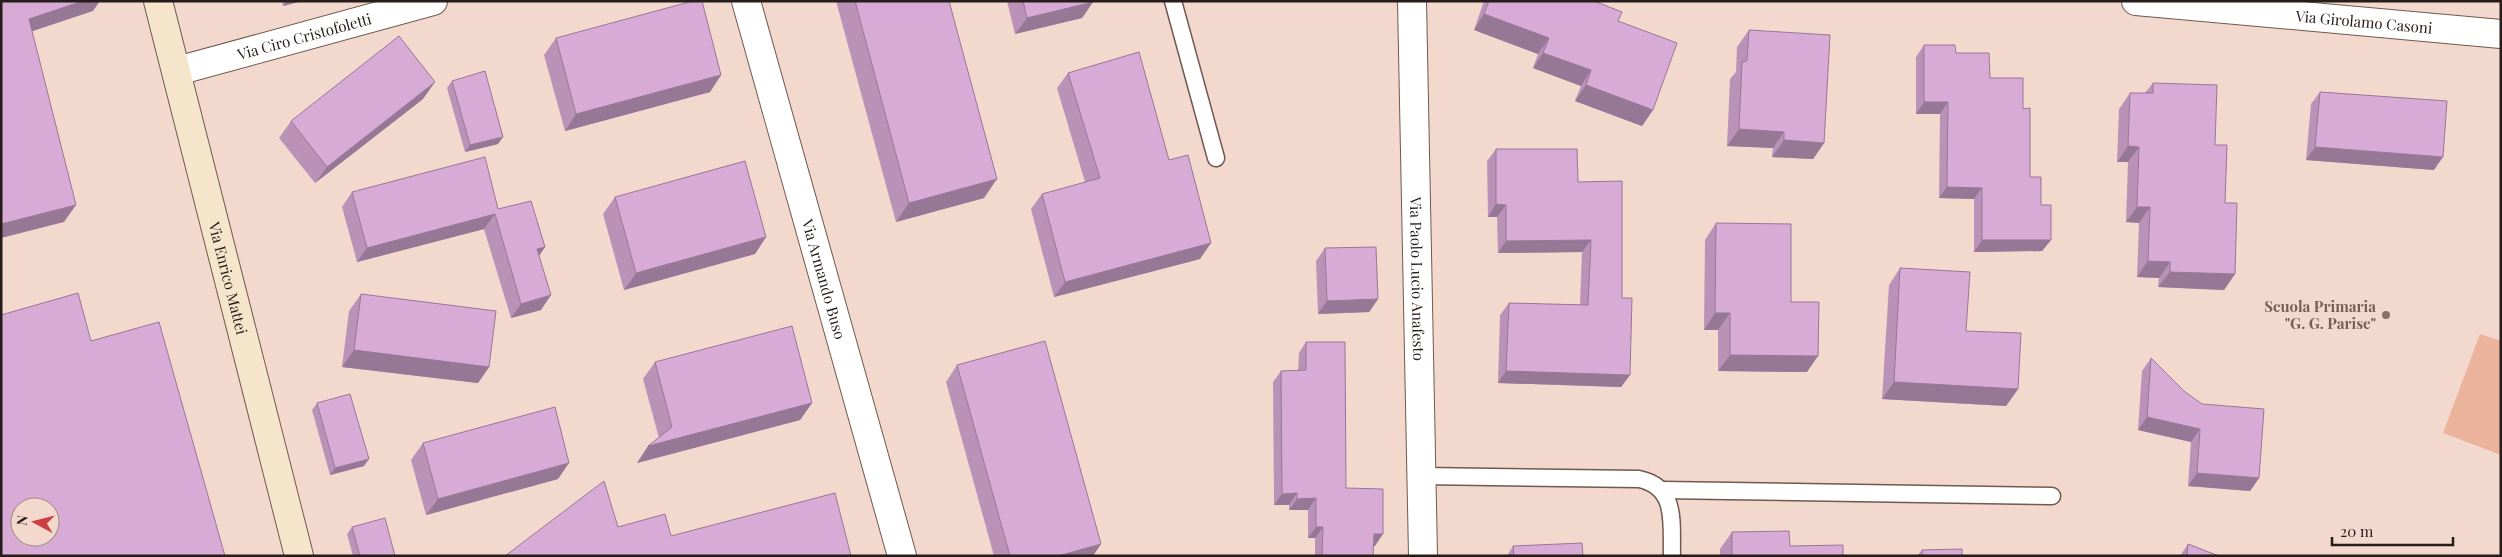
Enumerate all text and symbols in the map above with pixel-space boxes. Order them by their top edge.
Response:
street label: Via Girolamo Casoni [2294,5,2434,38]
street label: Via Ciro Cristofoletti [234,8,374,64]
street label: Via Paolo Lucio Anafesto [1406,196,1429,361]
street label: Via Armando Buso [798,216,851,341]
street label: Via Enrico Mattei [204,219,252,337]
place label: Scuola Primaria "G. G. Parise" [2264,296,2376,333]
marker: Scuola Primaria "G. G. Parise" [2380,309,2392,321]
north arrow [10,497,60,547]
text: N [12,514,32,527]
scale bar [2332,514,2453,546]
text: 20 m [2340,521,2374,541]

